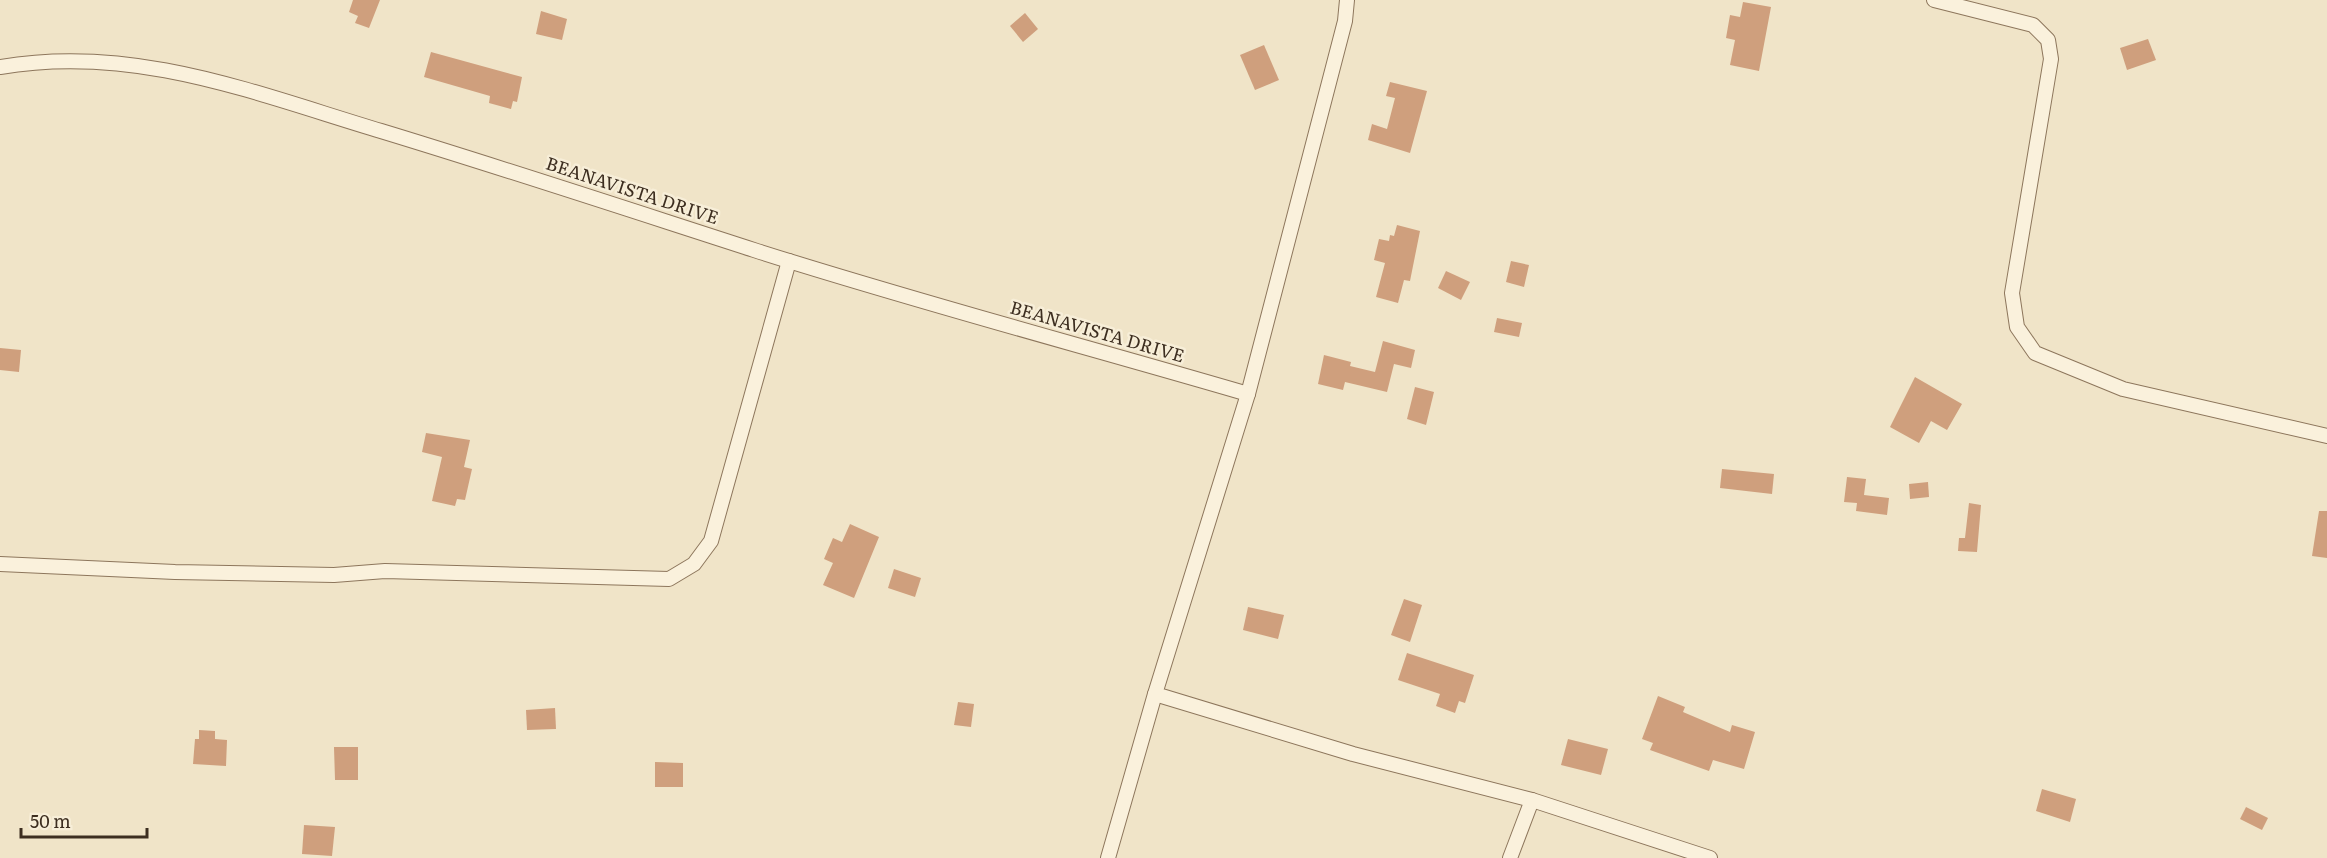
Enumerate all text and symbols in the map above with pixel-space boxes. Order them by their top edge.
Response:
street label: BEANAVISTA DRIVE [543,149,722,230]
street label: BEANAVISTA DRIVE [1007,293,1188,368]
scale bar [21,801,147,839]
text: 50 m [30,807,71,834]

